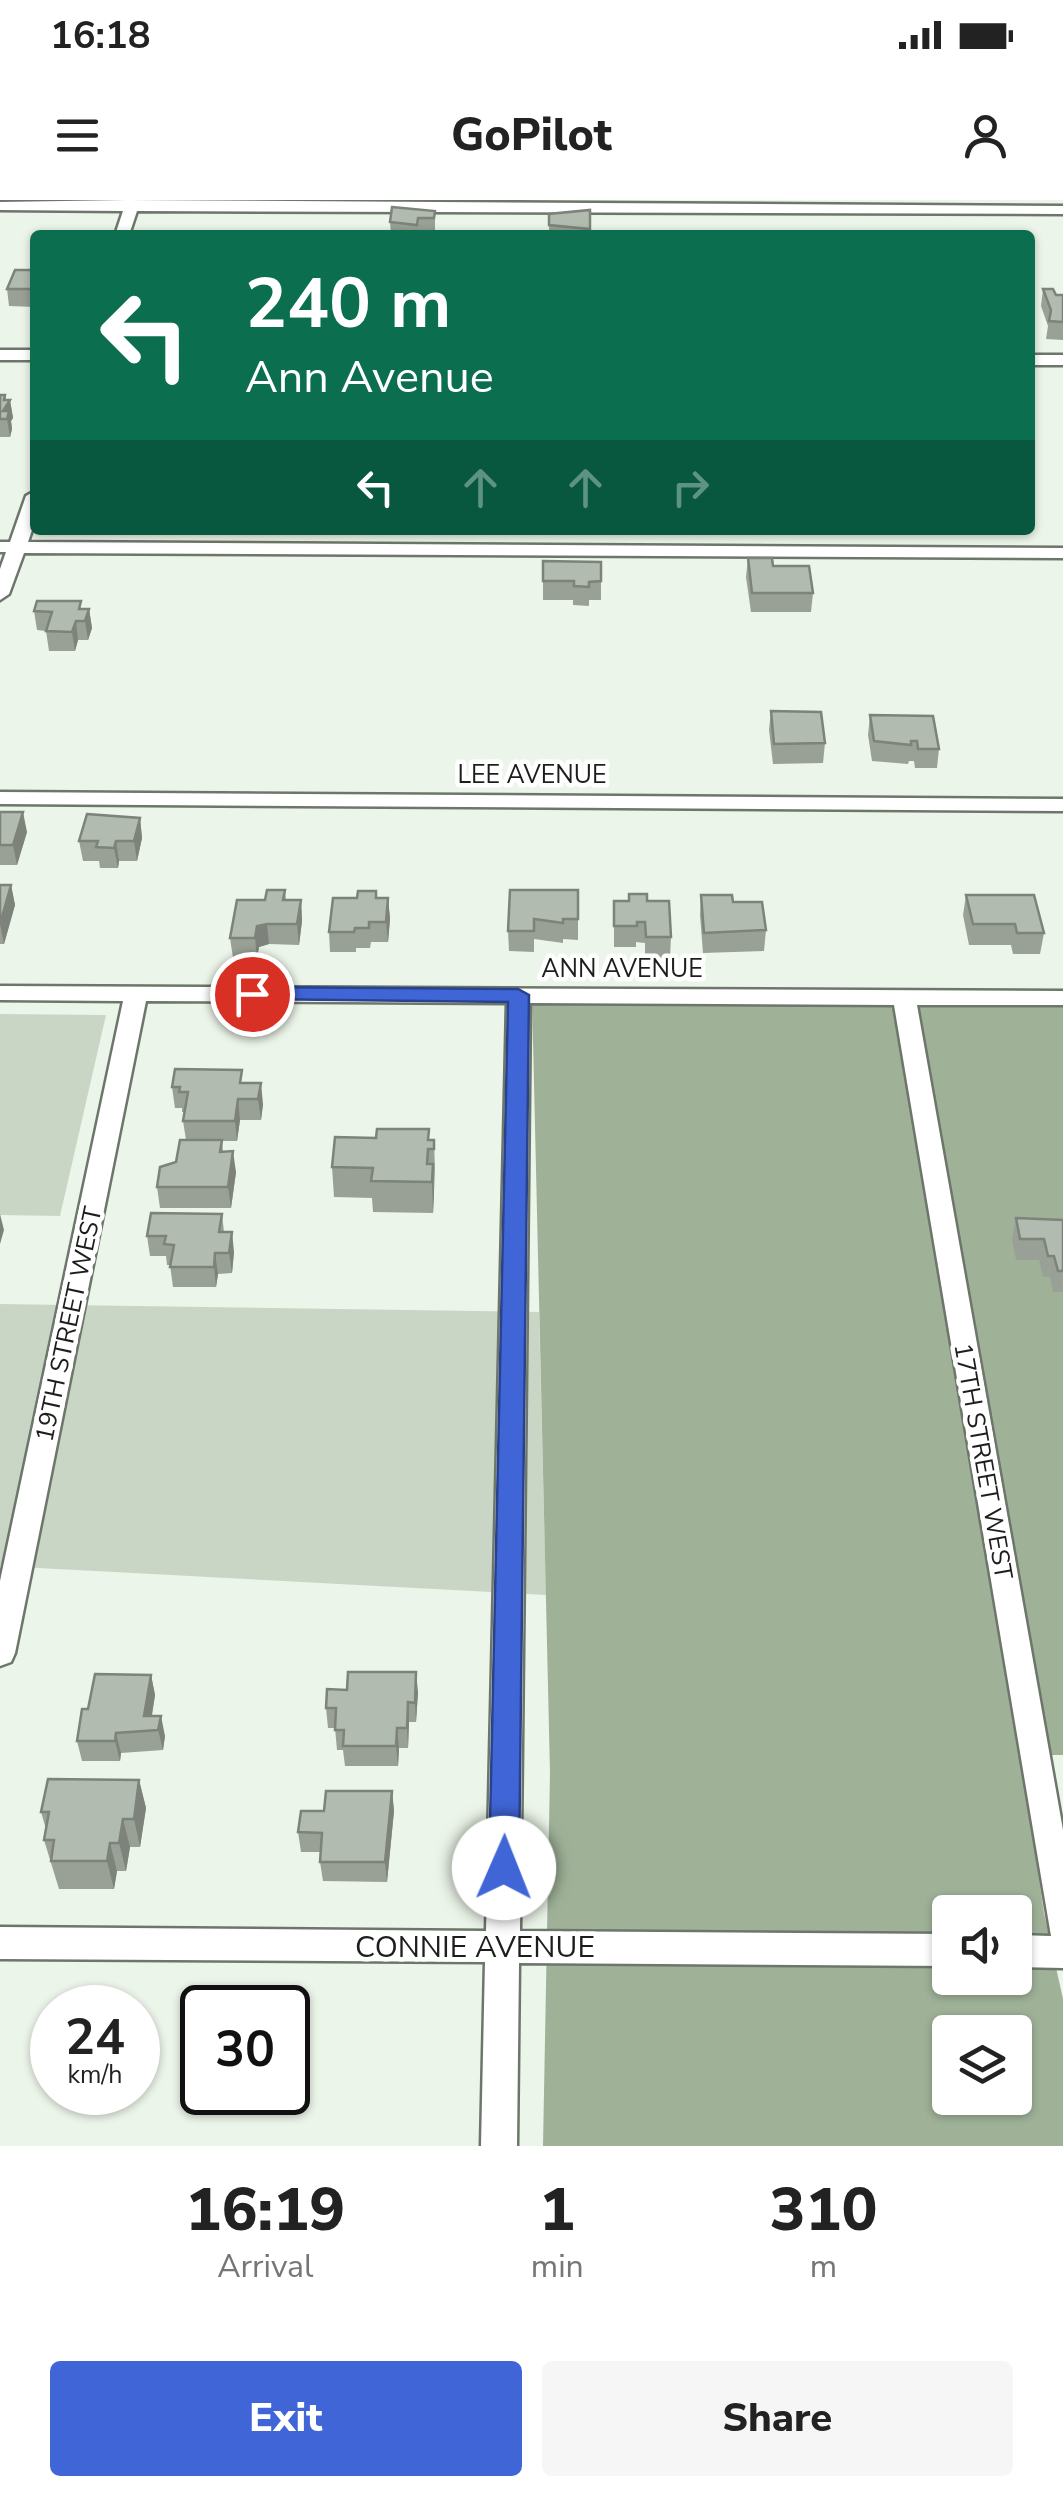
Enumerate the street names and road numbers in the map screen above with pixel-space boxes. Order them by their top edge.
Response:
street label: LEE AVENUE [457,758,607,792]
street label: ANN AVENUE [541,952,703,986]
street label: 19TH STREET WEST [27,1204,111,1445]
street label: 17TH STREET WEST [945,1340,1021,1582]
street label: CONNIE AVENUE [355,1927,595,1968]

